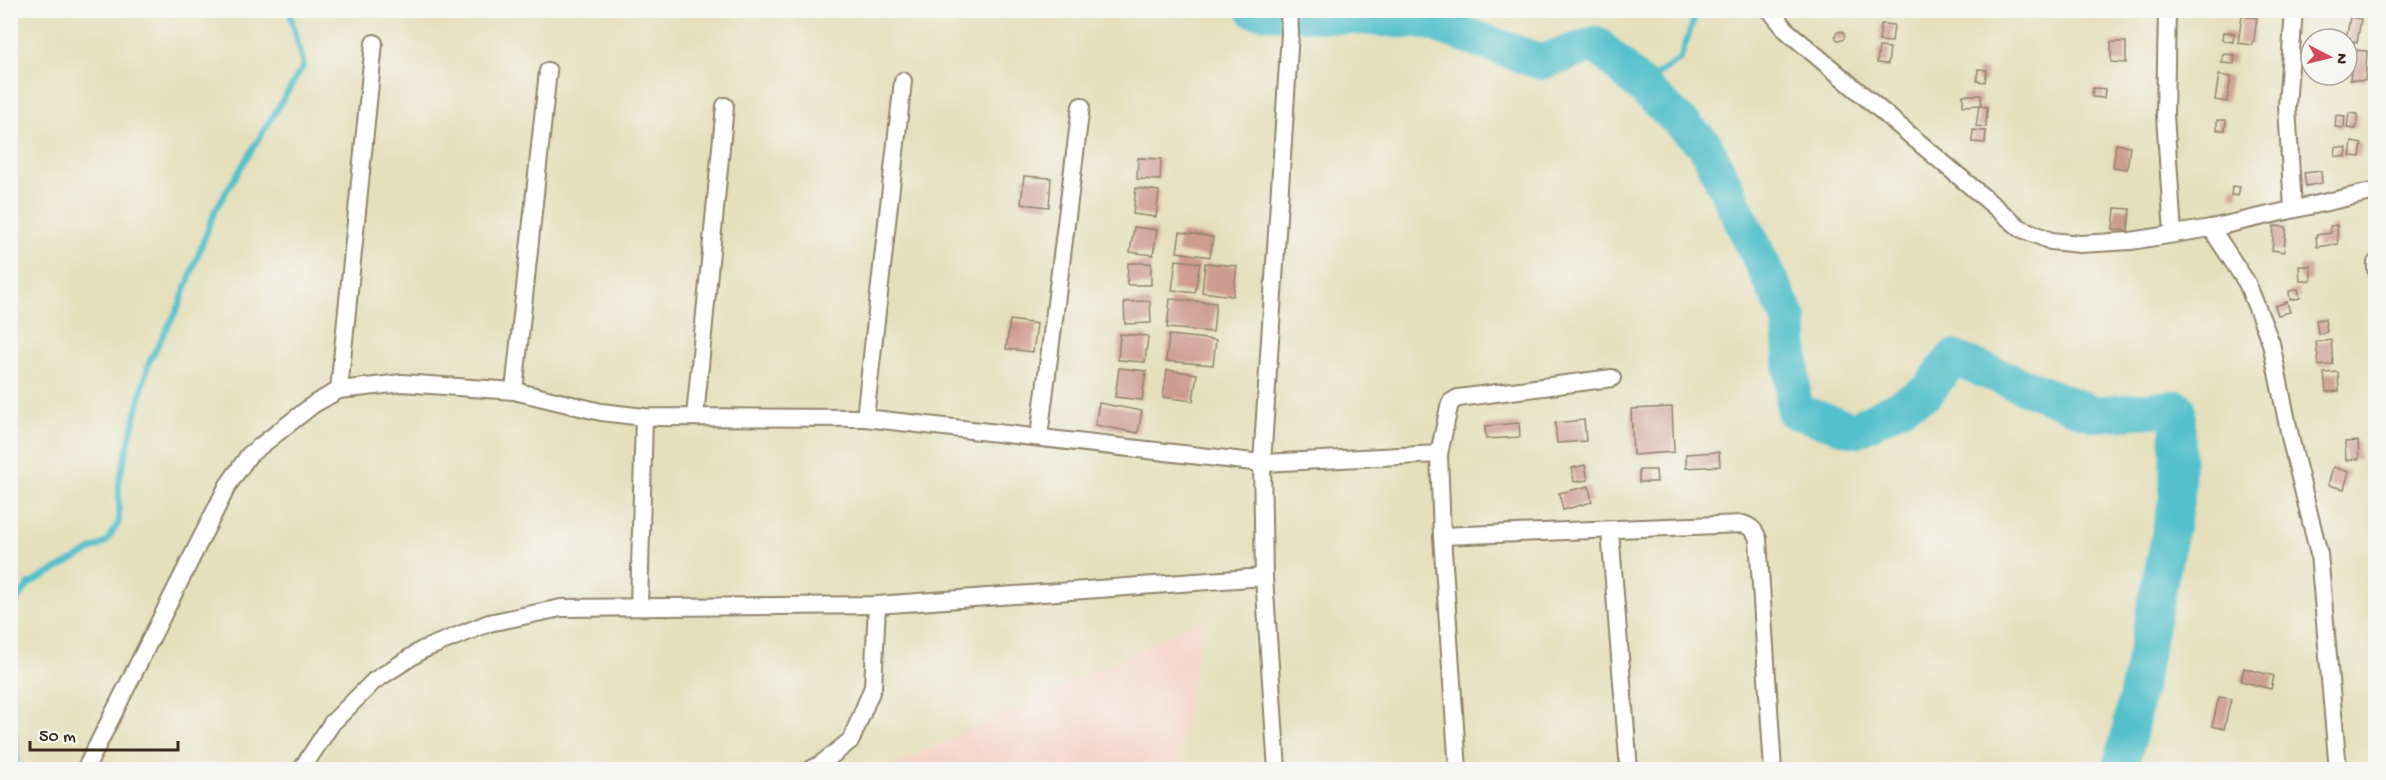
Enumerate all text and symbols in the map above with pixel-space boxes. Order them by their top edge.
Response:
north arrow [2299,27,2359,87]
text: N [2330,52,2350,65]
scale bar [30,714,178,752]
text: 50 m [39,727,76,748]

